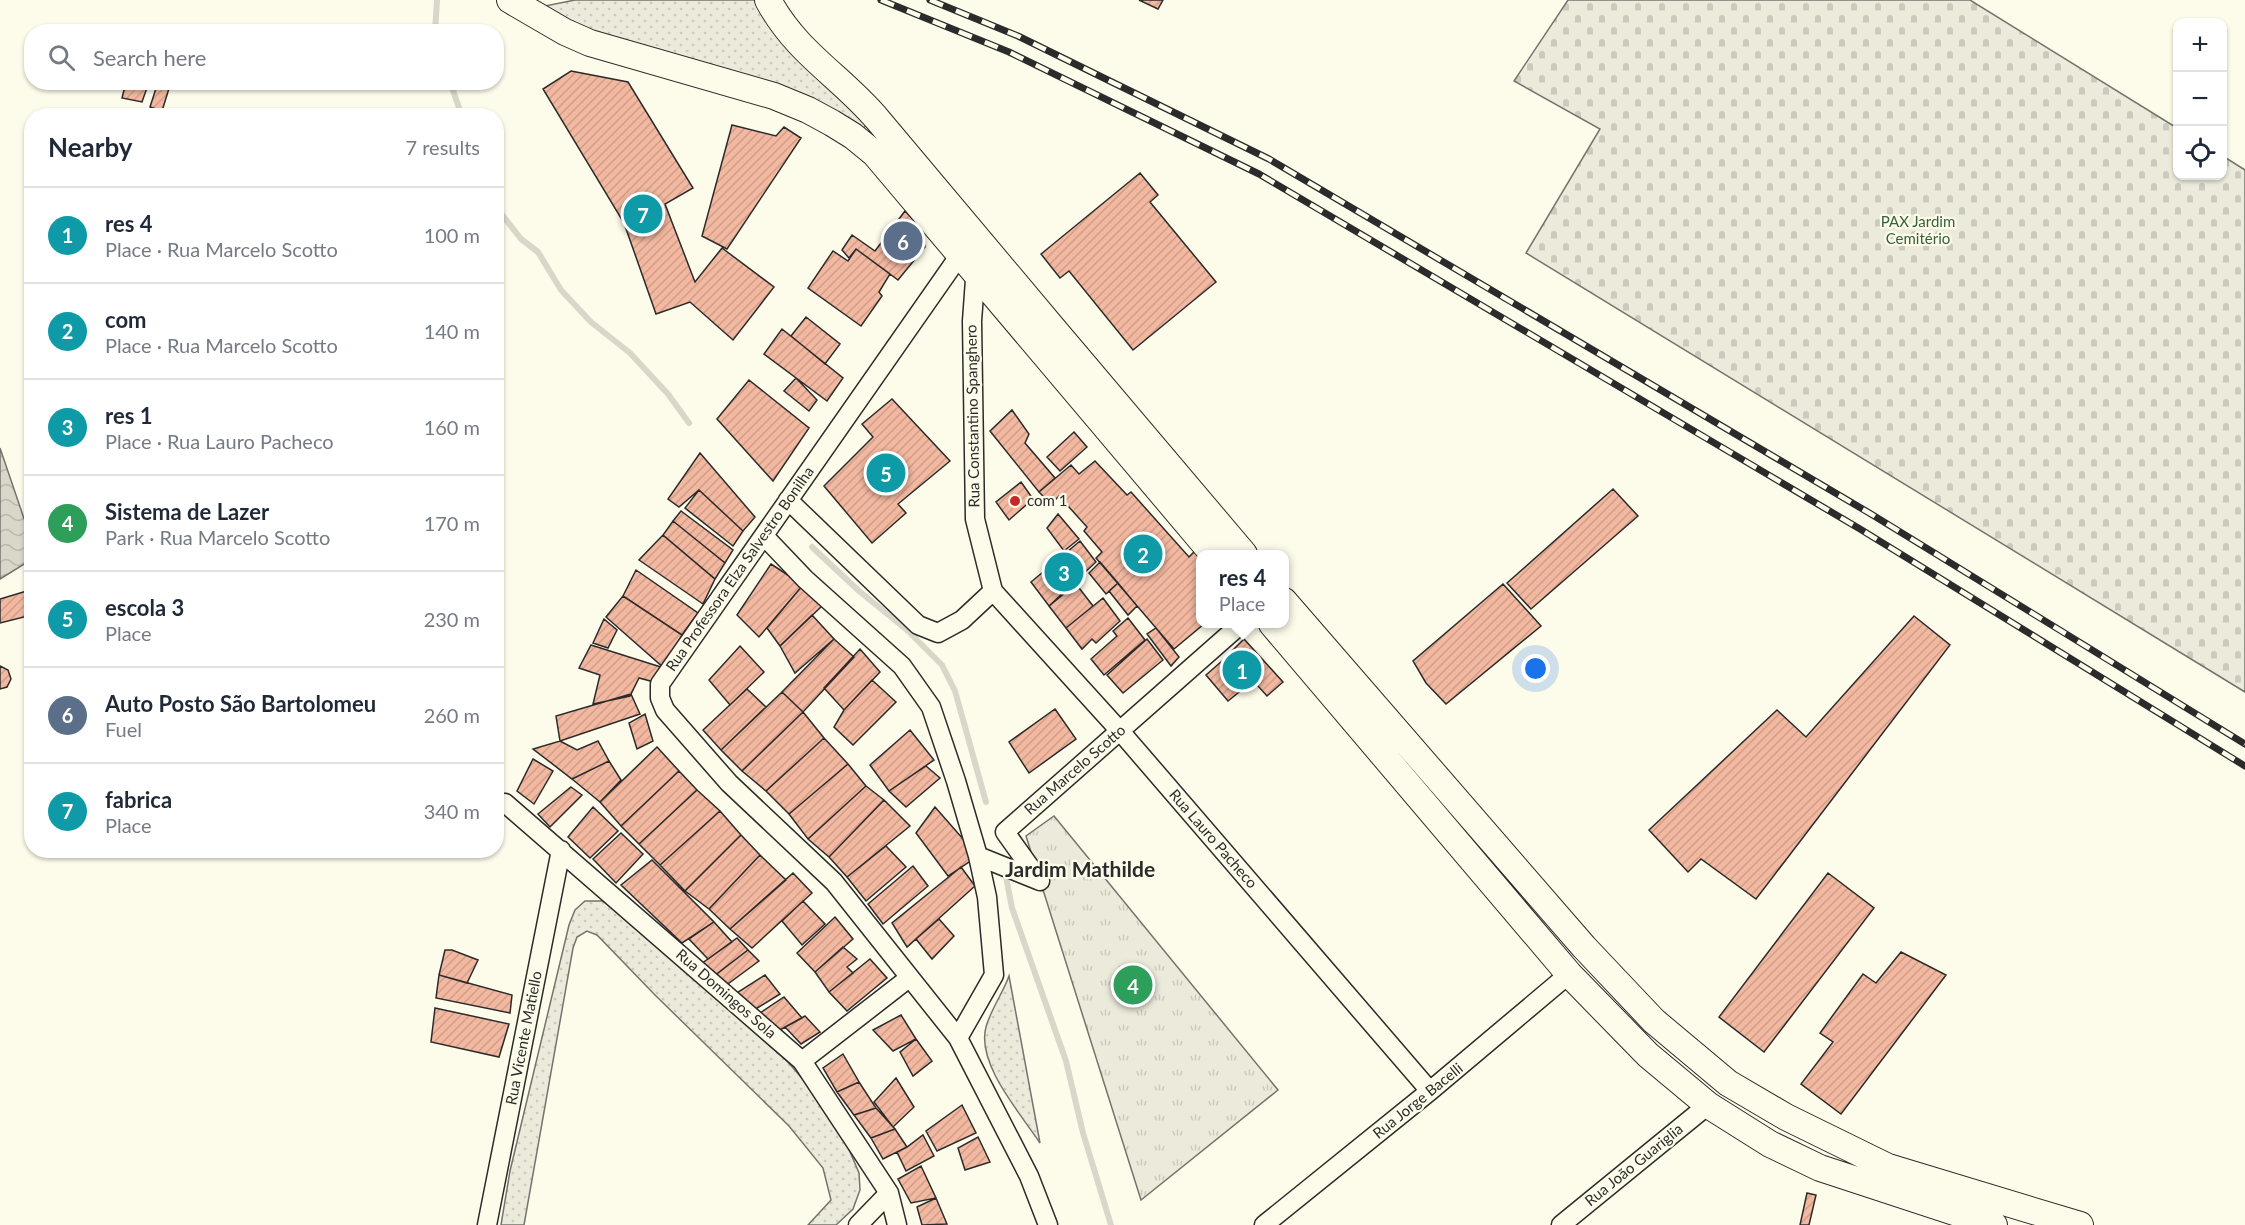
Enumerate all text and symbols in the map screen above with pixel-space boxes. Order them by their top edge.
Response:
map controls [2173,18,2227,180]
button: + [2173,18,2227,72]
search box [24,24,504,90]
icon: search [45,41,78,74]
text: Search here [93,44,206,71]
button: − [2173,72,2227,126]
button: locate [2173,126,2227,180]
text: Nearby [48,131,133,163]
text: 7 results [405,135,480,159]
pin: 7 [624,192,662,236]
text: res 4 [105,210,152,237]
park label: PAX Jardim Cemitério [1881,212,1955,247]
pin: 6 [884,218,922,264]
text: 1 [62,223,73,247]
text: 100 m [424,223,480,247]
text: Place · Rua Marcelo Scotto [105,237,338,261]
text: com [105,306,146,333]
text: 2 [62,319,73,343]
text: 140 m [424,319,480,343]
street label: Rua Constantino Spanghero [961,324,983,508]
text: Place · Rua Marcelo Scotto [105,333,338,357]
text: res 1 [105,402,152,429]
text: 3 [62,415,73,439]
text: 160 m [424,415,480,439]
text: Place · Rua Lauro Pacheco [105,429,334,453]
pin: 5 [866,450,906,496]
street label: Rua Professora Elza Salvestro Bonilha [661,463,817,674]
place label: com 1 [1027,491,1067,509]
marker: com 1 [1008,494,1022,508]
text: Sistema de Lazer [105,498,269,525]
text: 4 [62,511,73,535]
text: 170 m [424,511,480,535]
text: Park · Rua Marcelo Scotto [105,525,330,549]
pin: 2 [1124,532,1162,576]
pin: 3 [1044,550,1084,594]
popup [1196,550,1289,628]
text: res 4 [1219,564,1266,591]
text: Place [1219,591,1265,615]
text: escola 3 [105,594,184,621]
text: 5 [62,607,73,631]
text: 230 m [424,607,480,631]
text: Place [105,621,152,645]
pin: 1 [1222,648,1262,692]
your location [1521,654,1550,683]
text: Auto Posto São Bartolomeu [105,690,376,717]
text: 6 [62,703,73,727]
text: 260 m [424,703,480,727]
text: Fuel [105,717,142,741]
street label: Rua Marcelo Scotto [1020,720,1129,818]
street label: Rua Lauro Pacheco [1166,785,1262,891]
text: fabrica [105,786,172,813]
text: 7 [62,799,73,823]
text: 340 m [424,799,480,823]
text: Place [105,813,152,837]
district label: Jardim Mathilde [1005,856,1155,881]
street label: Rua Domingos Sola [673,945,780,1042]
pin: 4 [1114,962,1152,1008]
street label: Rua Vicente Matiello [501,969,545,1106]
street label: Rua Jorge Bacelli [1369,1059,1466,1142]
street label: Rua João Guariglia [1581,1119,1686,1209]

